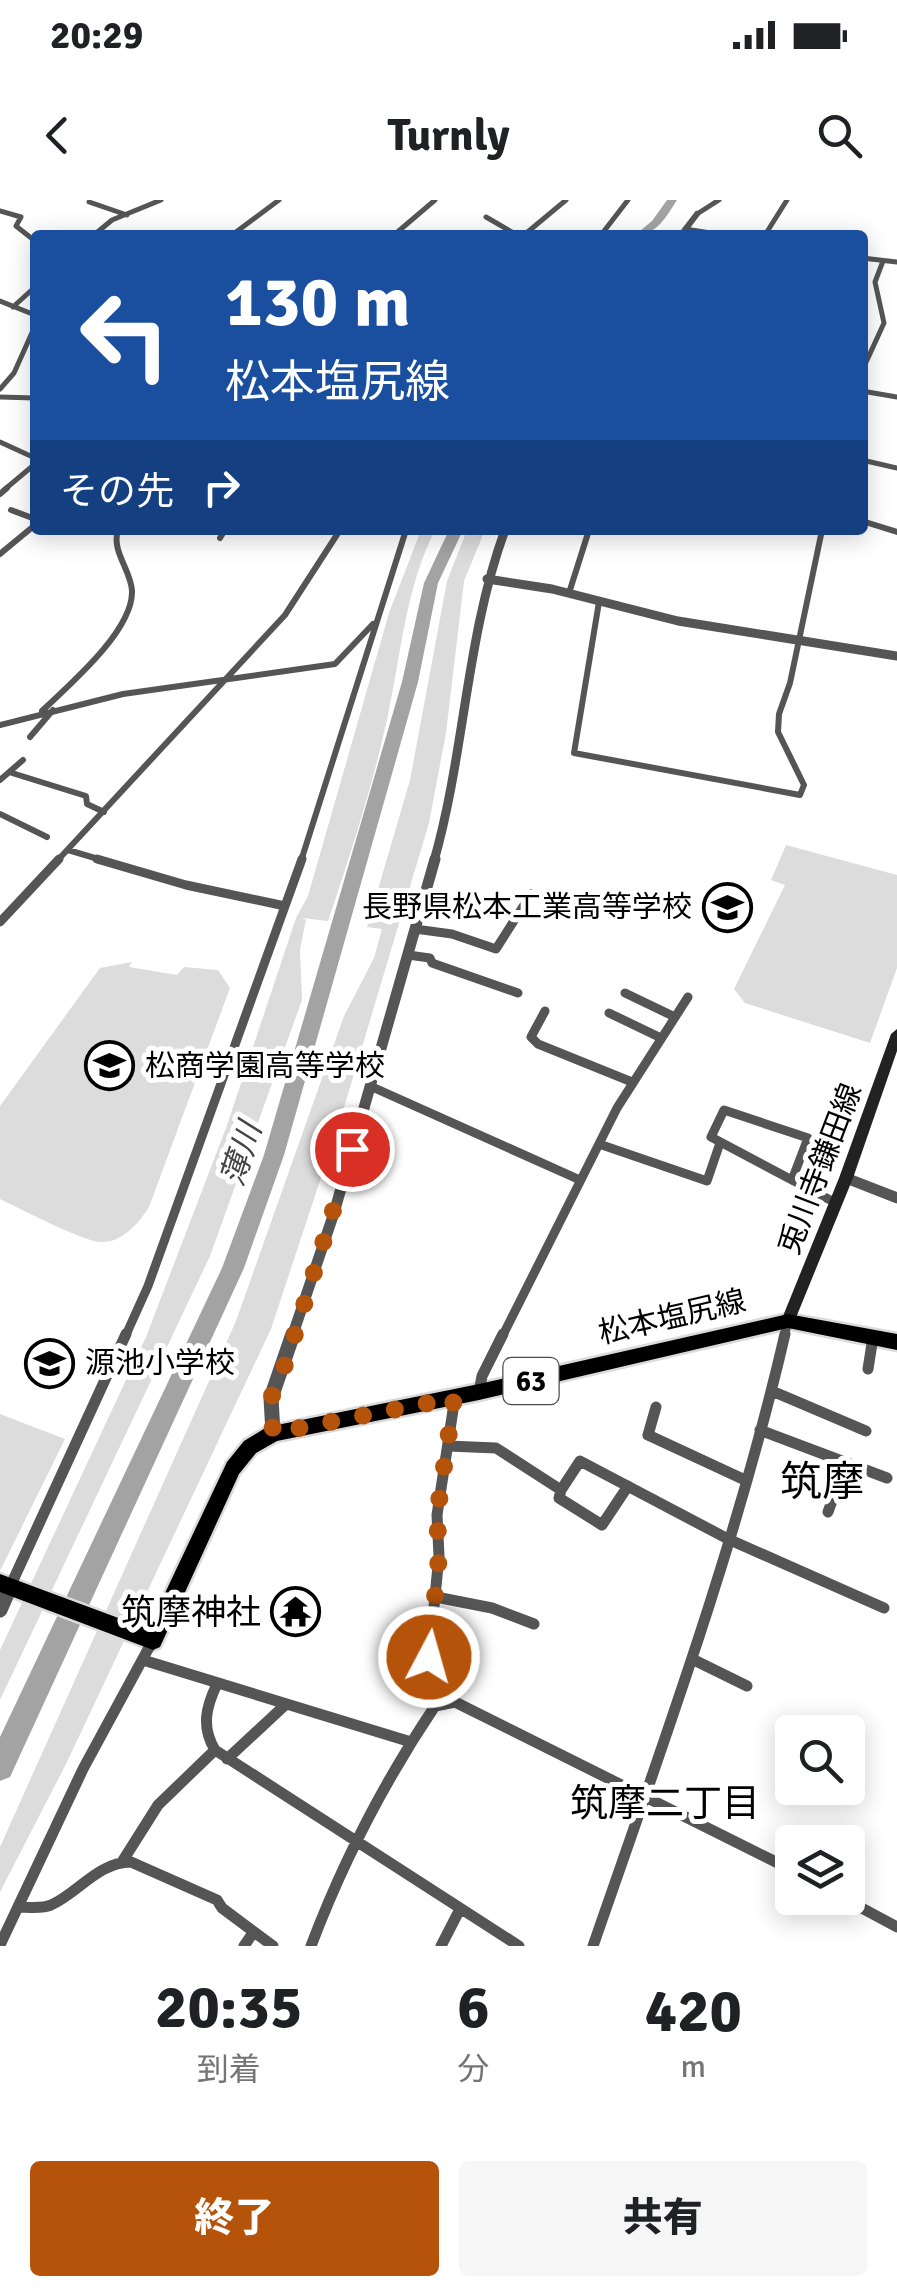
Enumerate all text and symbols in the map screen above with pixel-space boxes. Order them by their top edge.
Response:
text: 20:29 [50,12,143,59]
icon: back [30,108,85,163]
text: Turnly [387,108,510,163]
icon: search [812,108,867,163]
text: 130 m [225,259,410,345]
icon: left [60,270,190,400]
text: 松本塩尻線 [225,355,450,410]
icon: right [194,460,249,515]
text: その先 [60,468,174,515]
school or university icon: 長野県松本工業高等学校 [701,881,753,933]
place label: 長野県松本工業高等学校 [362,889,692,926]
school or university icon: 松商学園高等学校 [84,1040,136,1092]
place label: 松商学園高等学校 [145,1048,385,1085]
street label: 兎川寺鎌田線 [771,1079,870,1260]
pin [310,1107,395,1192]
water label: 薄川 [213,1115,271,1191]
icon: arrive [325,1122,380,1177]
street label: 松本塩尻線 [595,1283,749,1352]
school or university icon: 源池小学校 [24,1337,76,1389]
place label: 源池小学校 [85,1345,235,1382]
road number: 63 [504,1358,558,1404]
district label: 筑摩 [780,1457,864,1508]
temple icon: 筑摩神社 [270,1586,322,1638]
place label: 筑摩神社 [121,1591,261,1634]
position arrow [377,1605,481,1709]
map controls [775,1715,865,1915]
button: search [775,1715,865,1805]
district label: 筑摩二丁目 [570,1780,760,1827]
button: layers [775,1825,865,1915]
text: 20:35 [155,1971,302,2045]
text: 6 [457,1971,490,2045]
text: 420 [645,1975,742,2049]
text: m [681,2047,706,2086]
text: 到着 [197,2050,261,2089]
text: 分 [458,2050,490,2089]
button: 終了 [30,2161,439,2276]
button: 共有 [459,2161,867,2276]

